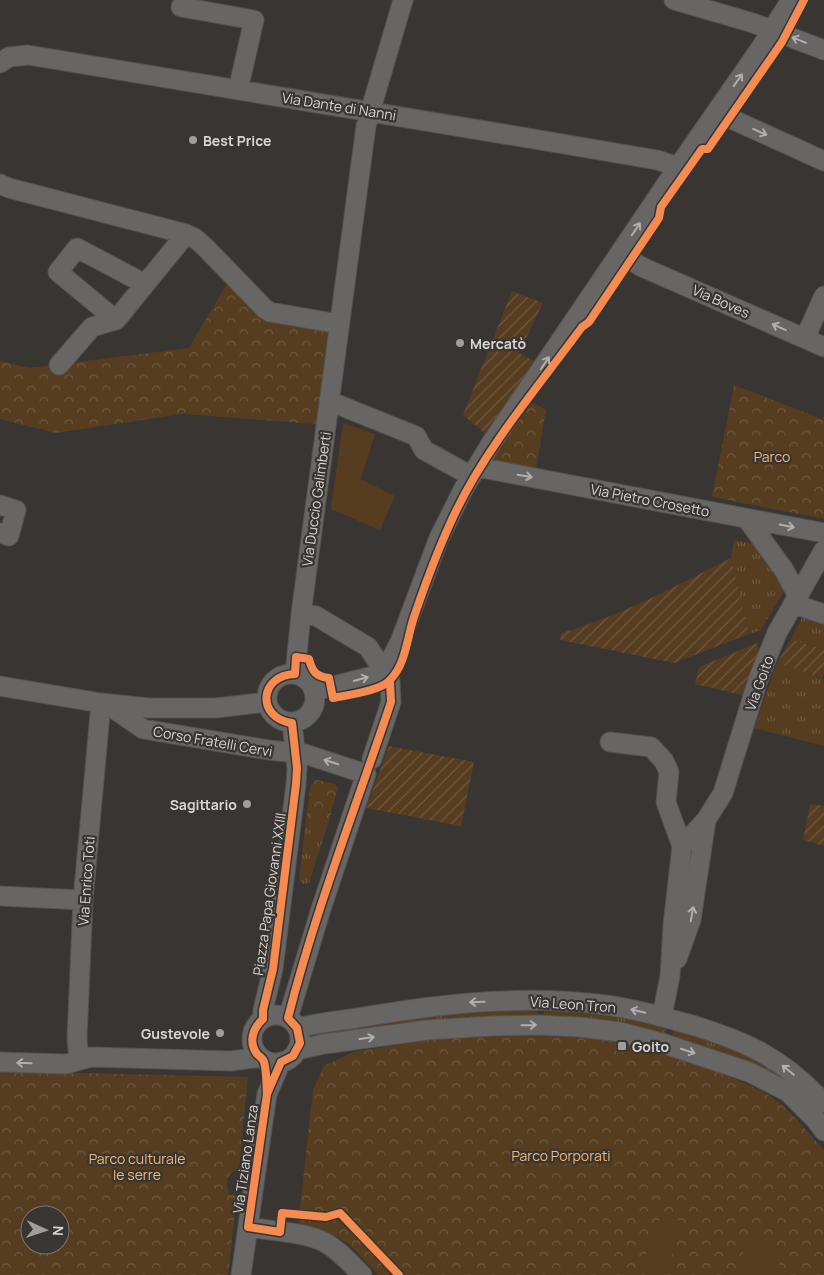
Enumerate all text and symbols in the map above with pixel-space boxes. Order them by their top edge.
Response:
one-way arrow [792,35,807,44]
one-way arrow [733,73,743,87]
street label: Via Dante di Nanni [280,88,398,124]
one-way arrow [752,128,767,138]
place label: Best Price [203,131,271,150]
marker: Best Price [187,134,199,146]
one-way arrow [632,222,642,236]
street label: Via Boves [689,280,753,322]
one-way arrow [772,321,787,331]
place label: Mercatò [470,334,527,353]
marker: Mercatò [454,337,466,349]
one-way arrow [540,357,550,371]
street label: Via Duccio Galimberti [297,431,335,567]
park label: Parco [754,447,790,466]
one-way arrow [516,471,532,481]
street label: Via Pietro Crosetto [589,479,711,521]
one-way arrow [779,522,795,532]
street label: Via Goito [740,653,778,713]
one-way arrow [353,674,369,683]
street label: Corso Fratelli Cervi [152,721,274,761]
one-way arrow [324,757,340,767]
place label: Sagittario [170,795,237,814]
marker: Sagittario [241,798,253,810]
street label: Piazza Papa Giovanni XXIII [248,811,290,977]
street label: Via Enrico Toti [73,836,99,926]
one-way arrow [688,906,698,922]
street label: Via Leon Tron [529,992,617,1016]
one-way arrow [469,998,485,1007]
one-way arrow [631,1006,647,1015]
one-way arrow [520,1020,536,1030]
place label: Gustevole [141,1024,210,1043]
marker: Gustevole [214,1027,226,1039]
one-way arrow [358,1033,374,1043]
place label: Goito [632,1037,670,1056]
marker: Goito [616,1040,628,1052]
one-way arrow [680,1047,696,1057]
one-way arrow [16,1058,32,1068]
one-way arrow [782,1064,795,1075]
street label: Via Tiziano Lanza [228,1103,262,1215]
park label: Parco Porporati [511,1146,611,1165]
park label: Parco culturale le serre [89,1149,185,1184]
north arrow [20,1205,70,1255]
text: N [49,1225,68,1236]

